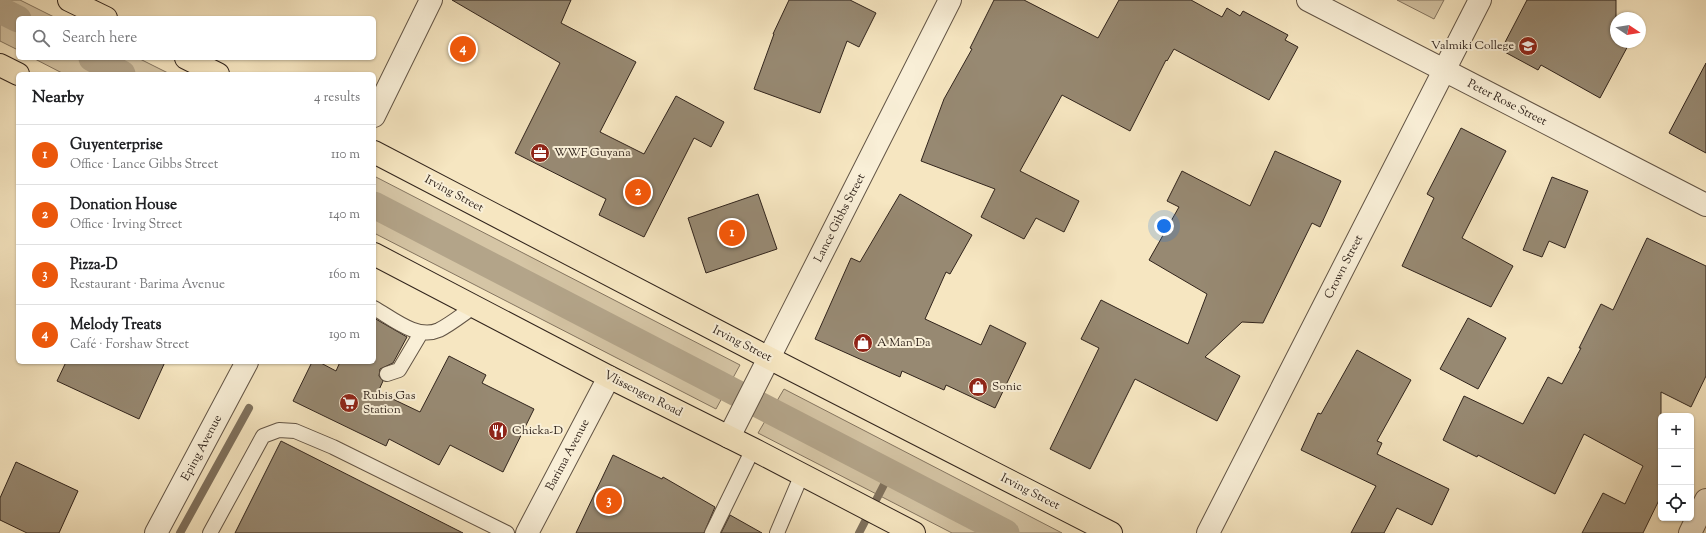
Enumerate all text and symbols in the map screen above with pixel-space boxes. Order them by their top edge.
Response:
north arrow [1610,12,1646,48]
search box [16,16,376,60]
icon: search [30,27,52,49]
text: Search here [62,28,137,49]
pin: 4 [450,34,476,64]
school or university icon: Valmiki College [1517,35,1539,57]
place label: Valmiki College [1431,37,1514,55]
street label: Peter Rose Street [1464,75,1550,131]
text: Nearby [32,86,84,110]
text: 4 results [314,89,360,107]
text: Guyenterprise [70,135,163,156]
office icon: WWF Guyana [529,142,551,164]
place label: WWF Guyana [554,144,631,162]
text: 1 [43,146,47,164]
text: 110 m [331,146,360,164]
text: Office · Lance Gibbs Street [70,156,218,174]
street label: Lance Gibbs Street [810,170,870,266]
street label: Irving Street [421,171,487,217]
pin: 2 [625,177,651,207]
text: Donation House [70,195,177,216]
text: 2 [42,206,48,224]
text: 140 m [329,206,360,224]
text: Office · Irving Street [70,216,182,234]
your location [1154,216,1174,236]
pin: 1 [719,218,745,248]
street label: Crown Street [1320,232,1368,302]
text: Pizza-D [70,255,118,276]
text: 3 [42,266,48,284]
text: 160 m [329,266,360,284]
text: Restaurant · Barima Avenue [70,276,225,294]
text: Melody Treats [70,315,161,336]
street label: Irving Street [709,321,775,367]
text: 4 [42,326,48,344]
text: 190 m [329,326,360,344]
shop icon: A Man Da [852,332,874,354]
place label: A Man Da [877,334,931,352]
text: Café · Forshaw Street [70,336,189,354]
street label: Vlissengen Road [600,366,686,422]
shop icon: Sonic [967,376,989,398]
place label: Sonic [992,378,1022,396]
place label: Rubis Gas Station [363,387,416,419]
supermarket icon: Rubis Gas Station [338,392,360,414]
street label: Eping Avenue [177,411,227,484]
map controls [1658,413,1694,521]
button: + [1658,413,1694,449]
street label: Barima Avenue [542,416,595,494]
restaurant icon: Chicka-D [487,420,509,442]
place label: Chicka-D [512,422,563,440]
button: − [1658,449,1694,485]
street label: Irving Street [997,469,1063,515]
button: locate [1658,485,1694,521]
pin: 3 [596,486,622,516]

